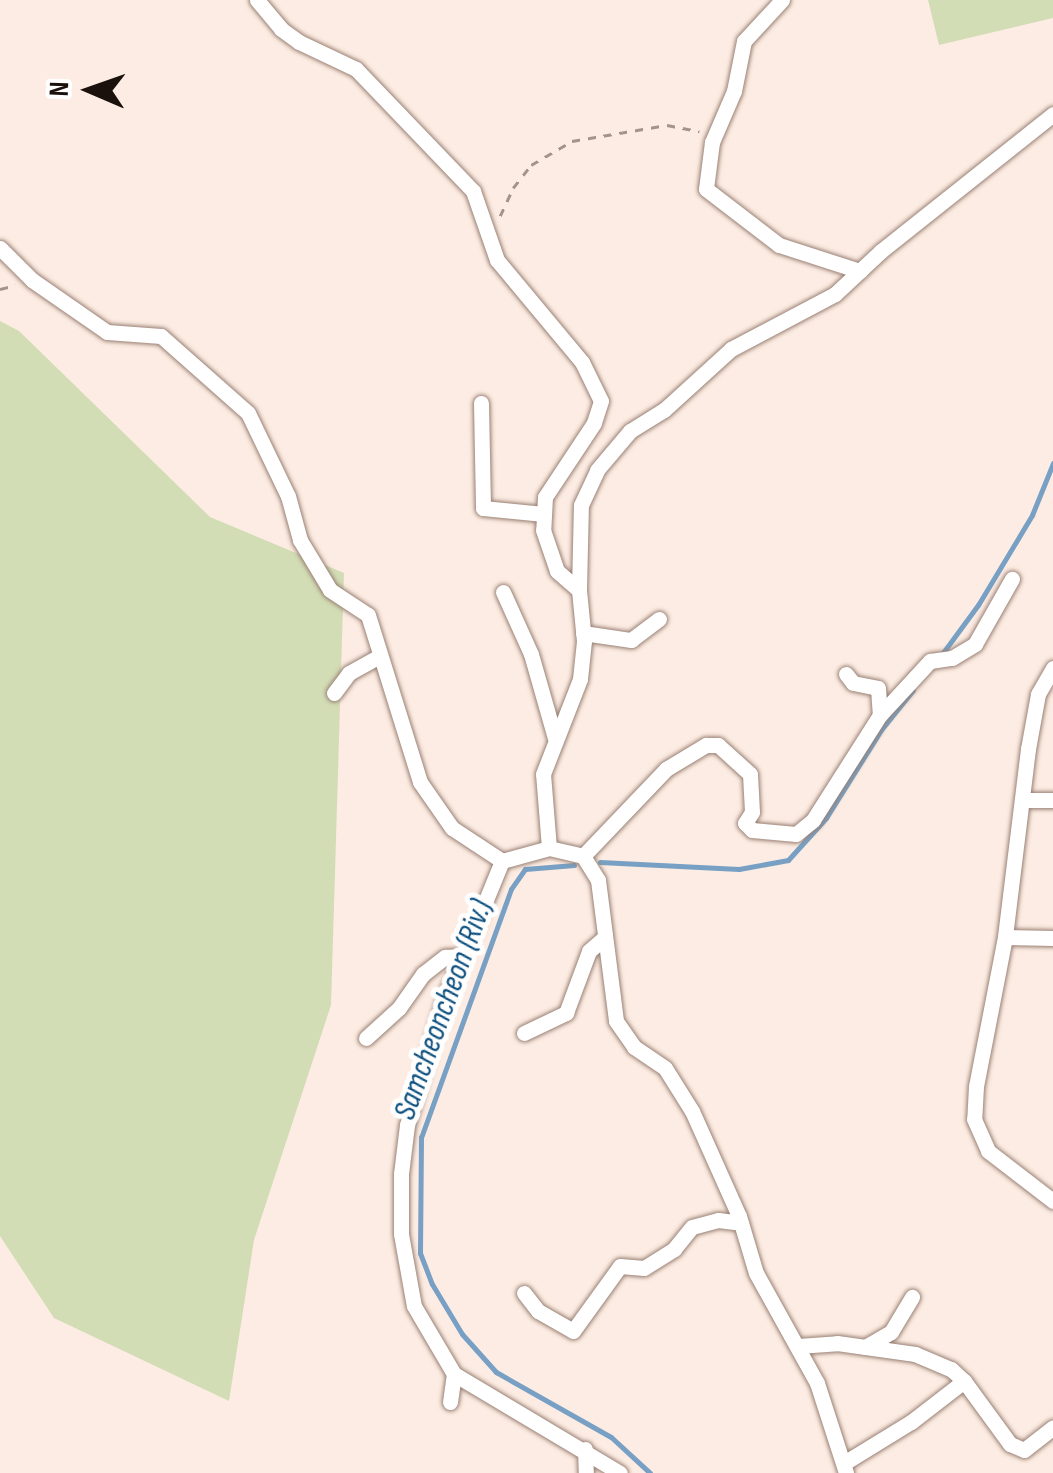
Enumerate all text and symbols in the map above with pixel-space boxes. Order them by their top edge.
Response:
north arrow [40,40,140,140]
text: N [43,81,76,97]
water label: Samcheoncheon (Riv.) [386,895,502,1125]

